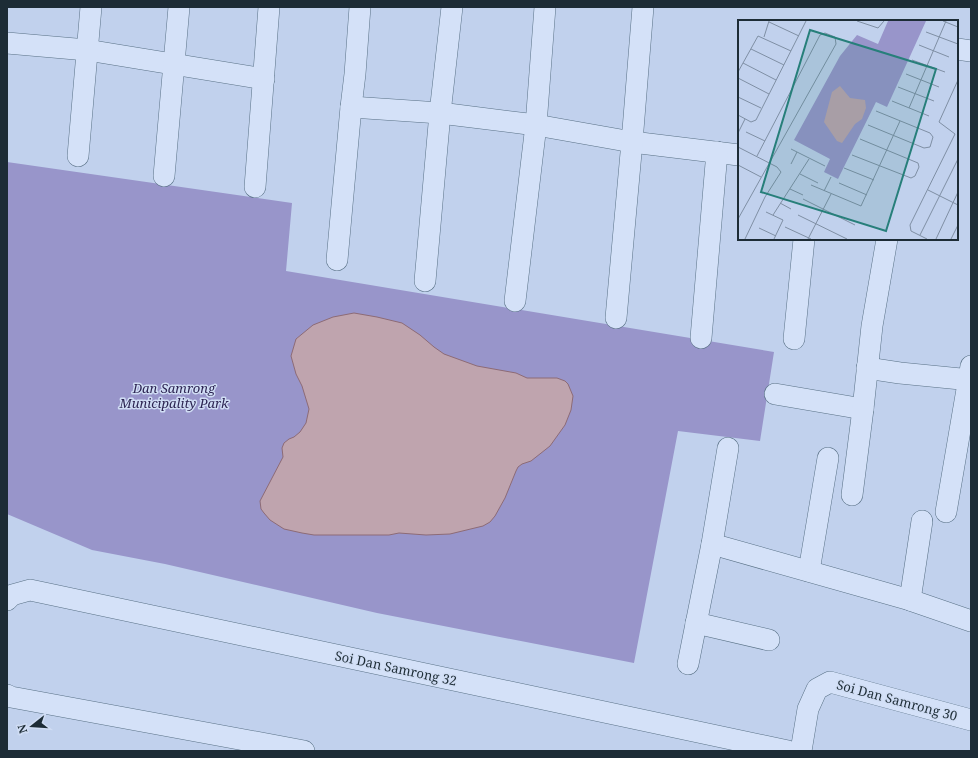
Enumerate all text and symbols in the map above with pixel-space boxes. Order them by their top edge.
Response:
inset map [738,20,958,240]
park label: Dan Samrong Municipality Park [118,379,229,412]
street label: Soi Dan Samrong 32 [333,646,459,690]
street label: Soi Dan Samrong 30 [835,675,959,725]
north arrow [12,706,52,746]
text: N [13,722,30,735]

